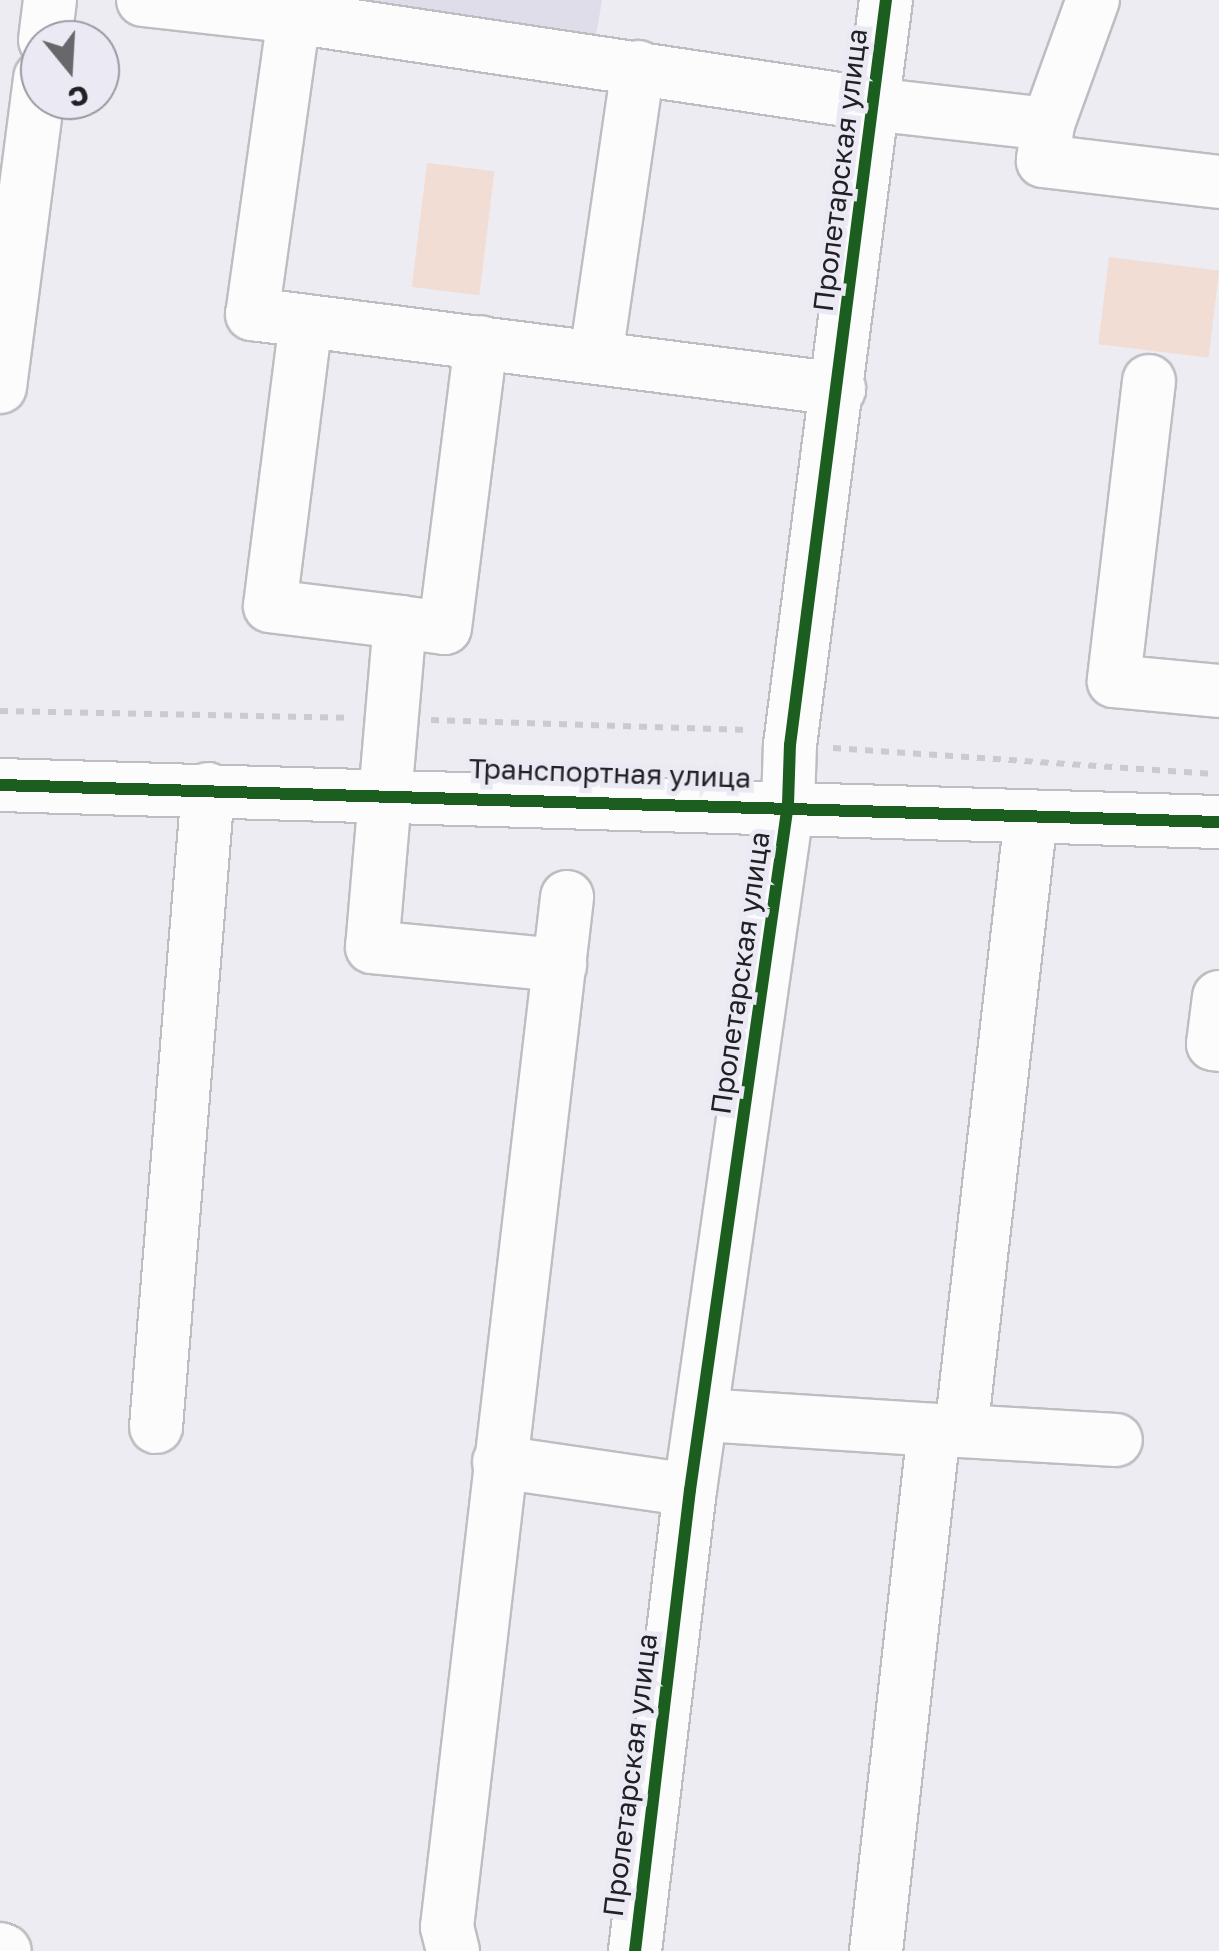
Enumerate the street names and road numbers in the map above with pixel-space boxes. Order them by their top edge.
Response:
street label: Пролетарская улица [806,26,874,314]
street label: Транспортная улица [468,751,752,795]
street label: Пролетарская улица [704,829,776,1117]
street label: Пролетарская улица [596,1631,664,1919]

